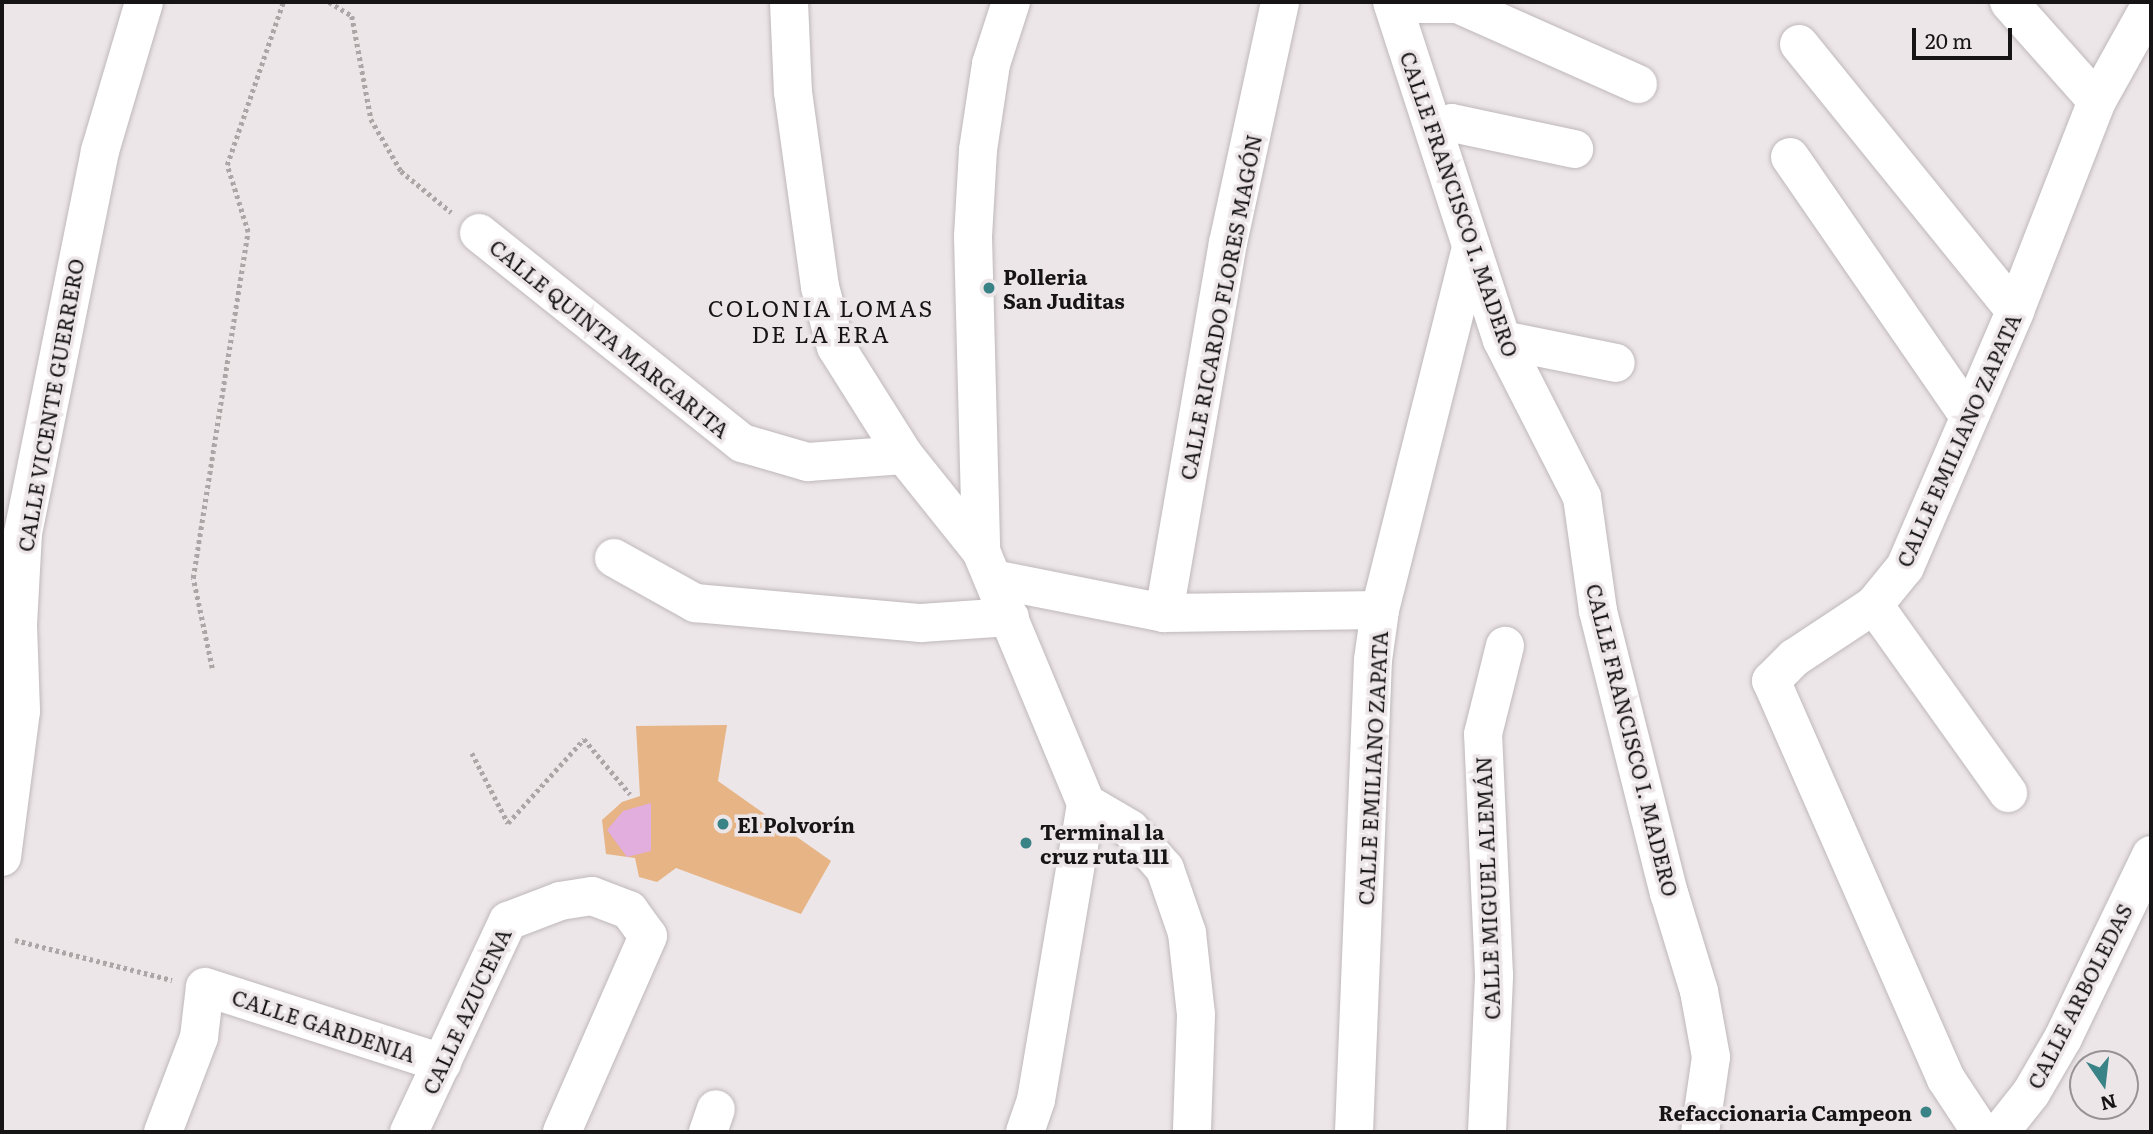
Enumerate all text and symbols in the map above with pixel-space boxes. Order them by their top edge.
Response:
scale bar [1915,14,2015,58]
text: 20 m [1925,24,1972,55]
street label: CALLE FRANCISCO I. MADERO [1396,48,1524,360]
street label: CALLE RICARDO FLORES MAGÓN [1174,132,1266,482]
street label: CALLE QUINTA MARGARITA [485,233,735,443]
street label: CALLE VICENTE GUERRERO [12,256,88,554]
place label: Polleria San Juditas [1003,263,1125,313]
marker: Polleria San Juditas [981,280,997,296]
district label: COLONIA LOMAS DE LA ERA [709,293,933,347]
street label: CALLE EMILIANO ZAPATA [1891,309,2025,571]
street label: CALLE FRANCISCO I. MADERO [1582,581,1684,899]
street label: CALLE EMILIANO ZAPATA [1352,630,1392,906]
street label: CALLE MIGUEL ALEMÁN [1470,756,1504,1020]
place label: El Polvorín [737,811,855,837]
marker: El Polvorín [715,816,731,832]
place label: Terminal la cruz ruta 111 [1040,818,1169,868]
marker: Terminal la cruz ruta 111 [1018,835,1034,851]
street label: CALLE ARBOLEDAS [2021,899,2137,1093]
street label: CALLE AZUCENA [417,924,515,1098]
street label: CALLE GARDENIA [229,983,419,1067]
north arrow [2069,1050,2139,1120]
text: N [2097,1088,2120,1119]
place label: Refaccionaria Campeon [1658,1099,1912,1125]
marker: Refaccionaria Campeon [1918,1104,1934,1120]

